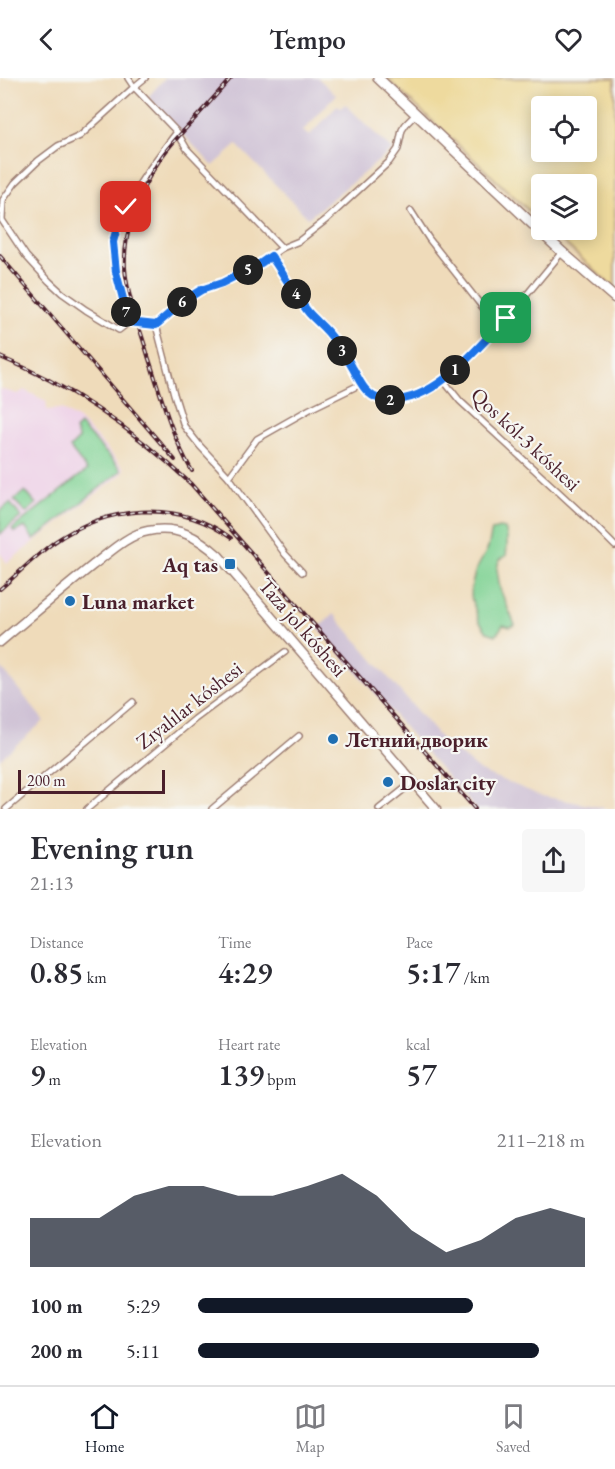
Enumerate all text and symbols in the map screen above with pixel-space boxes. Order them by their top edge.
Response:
text: Tempo [269,22,346,57]
icon: back [30,23,63,56]
icon: heart [552,23,585,56]
map controls [531,96,597,240]
button: locate [531,96,597,162]
button: layers [531,174,597,240]
pin [100,181,151,232]
icon: check [109,190,142,223]
pin: 5 [233,255,263,285]
text: 5 [244,259,252,280]
pin: 4 [281,279,311,309]
text: 4 [292,283,300,304]
pin: 6 [167,287,197,317]
text: 6 [178,291,186,312]
pin [480,292,531,343]
pin: 7 [111,297,141,327]
text: 7 [122,301,130,322]
icon: arrive [489,301,522,334]
pin: 3 [327,336,357,366]
text: 3 [338,340,346,361]
pin: 1 [440,355,470,385]
text: 1 [451,359,459,380]
street label: Qos kól-3 kóshesi [465,381,587,497]
pin: 2 [375,385,405,415]
text: 2 [386,389,394,410]
place label: Aq tas [161,551,218,578]
marker: Aq tas [223,557,237,571]
street label: Taza jol kóshesi [253,572,353,682]
place label: Luna market [82,588,195,615]
marker: Luna market [63,594,77,608]
street label: Zıyalılar kóshesi [130,655,248,755]
place label: Летний дворик [345,726,488,753]
marker: Летний дворик [326,732,340,746]
scale bar [18,767,165,794]
place label: Doslar city [400,769,497,796]
text: 200 m [27,770,66,791]
marker: Doslar city [381,775,395,789]
text: Evening run [30,826,194,869]
button: share [522,829,585,892]
text: 21:13 [30,870,73,896]
text: Distance [30,932,83,953]
text: Time [218,932,251,953]
text: Pace [406,932,433,953]
text: 0.85 [30,953,83,992]
text: 4:29 [218,953,272,992]
text: 5:17 [406,953,460,992]
text: km [83,967,107,988]
text: /km [460,967,490,988]
text: Elevation [30,1034,88,1055]
text: Heart rate [218,1034,280,1055]
text: kcal [406,1034,430,1055]
text: 9 [30,1055,45,1094]
text: 139 [218,1055,264,1094]
text: 57 [406,1055,437,1094]
text: m [45,1069,61,1090]
text: bpm [264,1069,296,1090]
text: Elevation [30,1127,102,1153]
text: 211–218 m [497,1127,585,1153]
text: 100 m [30,1293,83,1319]
text: 5:29 [126,1293,160,1319]
text: 200 m [30,1338,83,1364]
text: 5:11 [126,1338,160,1364]
tab: Home [85,1400,124,1457]
tab: Map [294,1400,327,1457]
tab: Saved [496,1400,530,1457]

